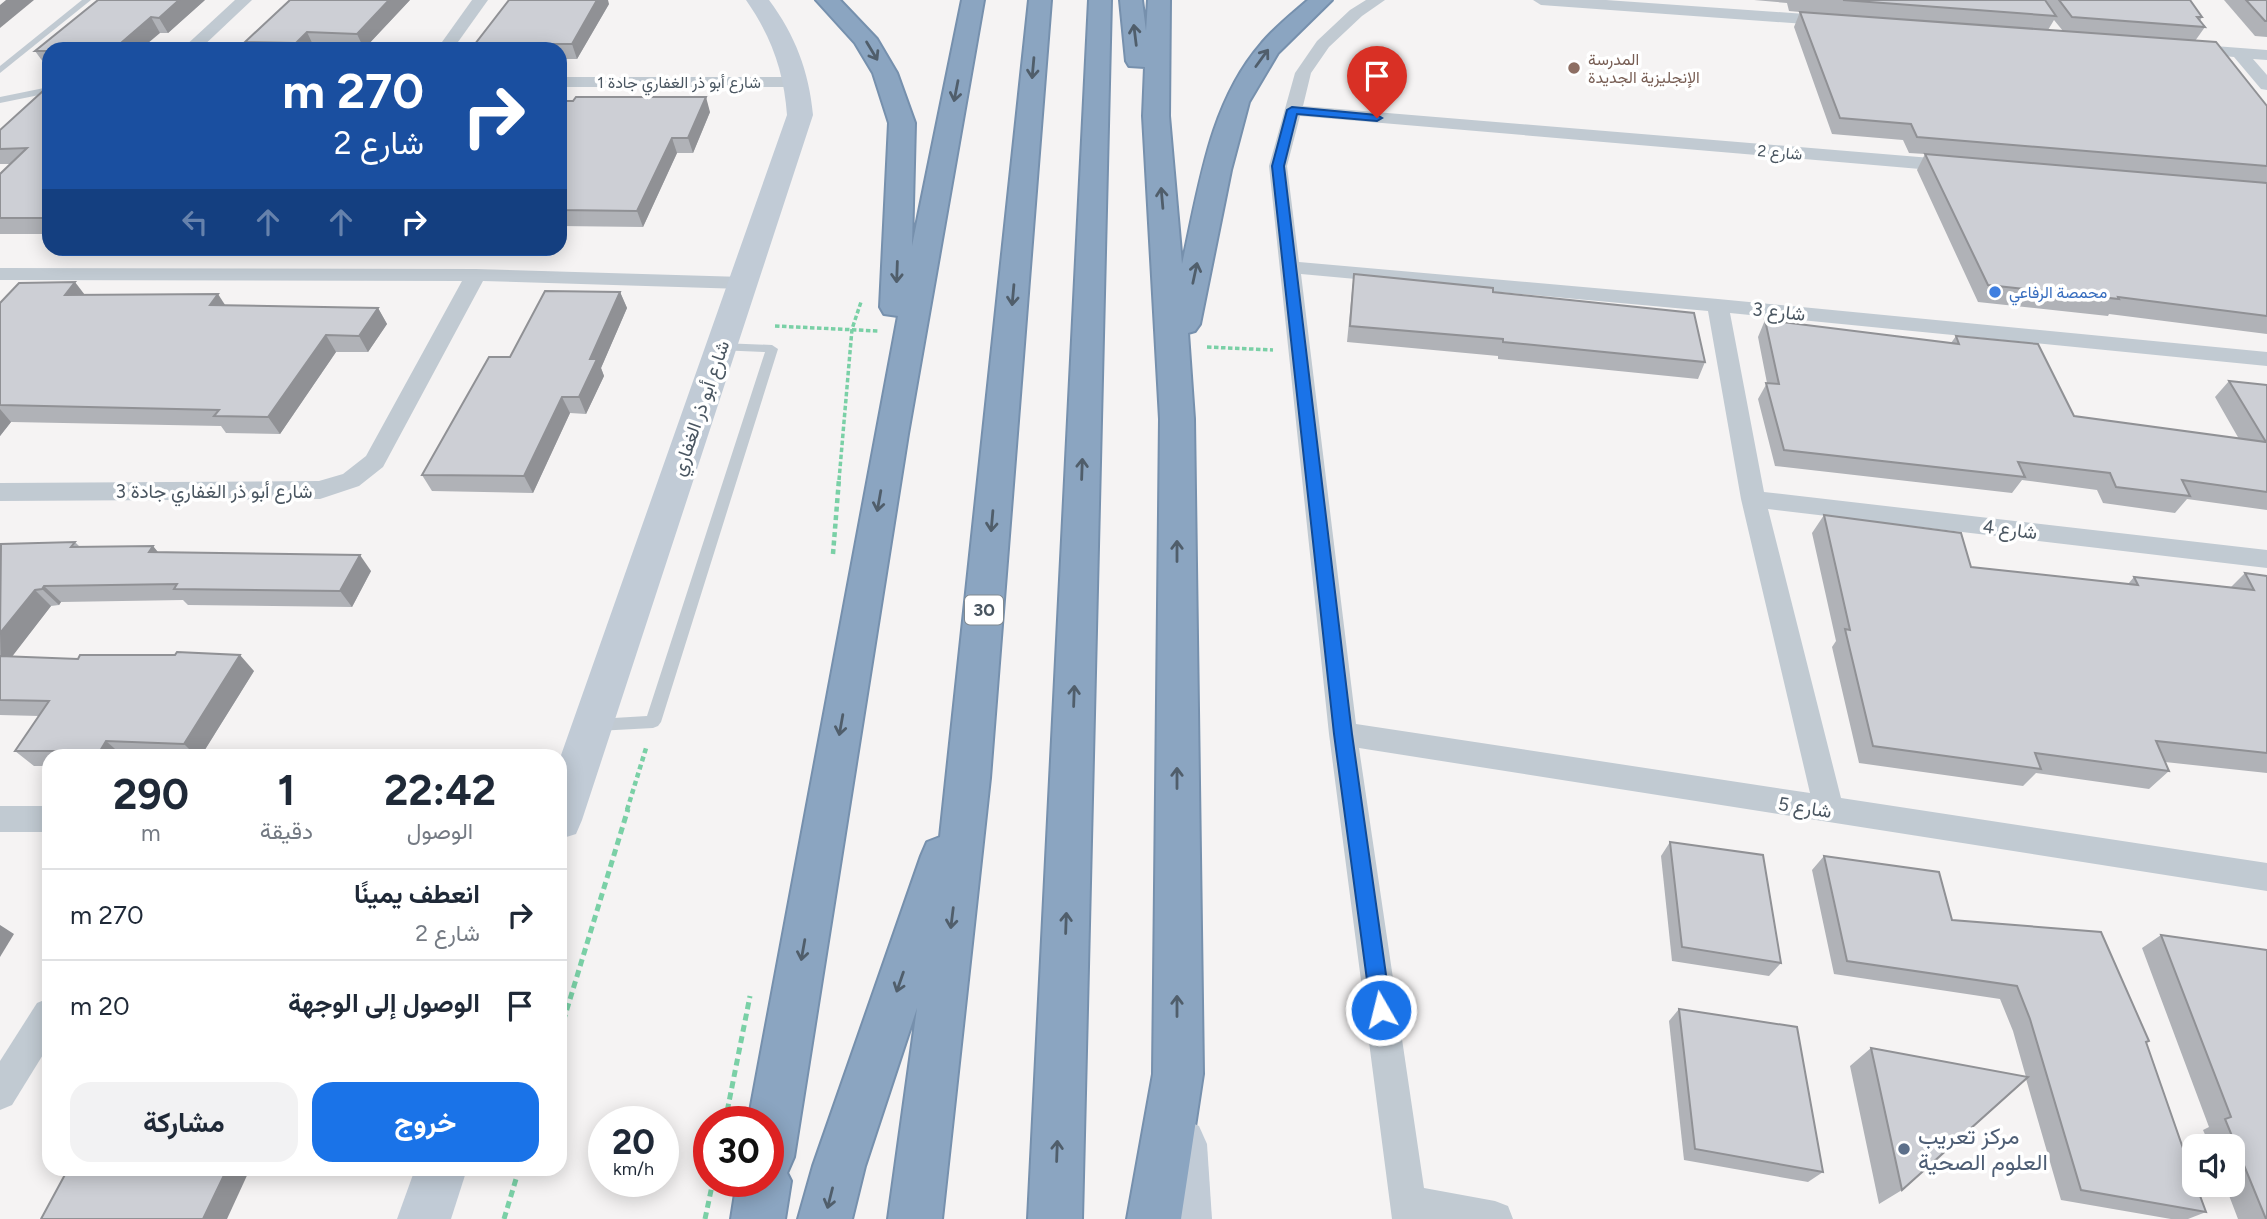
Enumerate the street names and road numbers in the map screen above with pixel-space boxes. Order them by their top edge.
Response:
street label: شارع أبو ذر الغفاري جادة 1 [597,73,761,96]
street label: شارع 2 [1756,141,1803,166]
street label: شارع 3 [1751,297,1807,327]
street label: شارع أبو ذر الغفاري [667,338,738,480]
street label: شارع أبو ذر الغفاري جادة 3 [116,480,312,507]
street label: شارع 4 [1981,515,2039,545]
road number: 30 [965,596,1003,624]
street label: شارع 5 [1776,792,1833,824]

